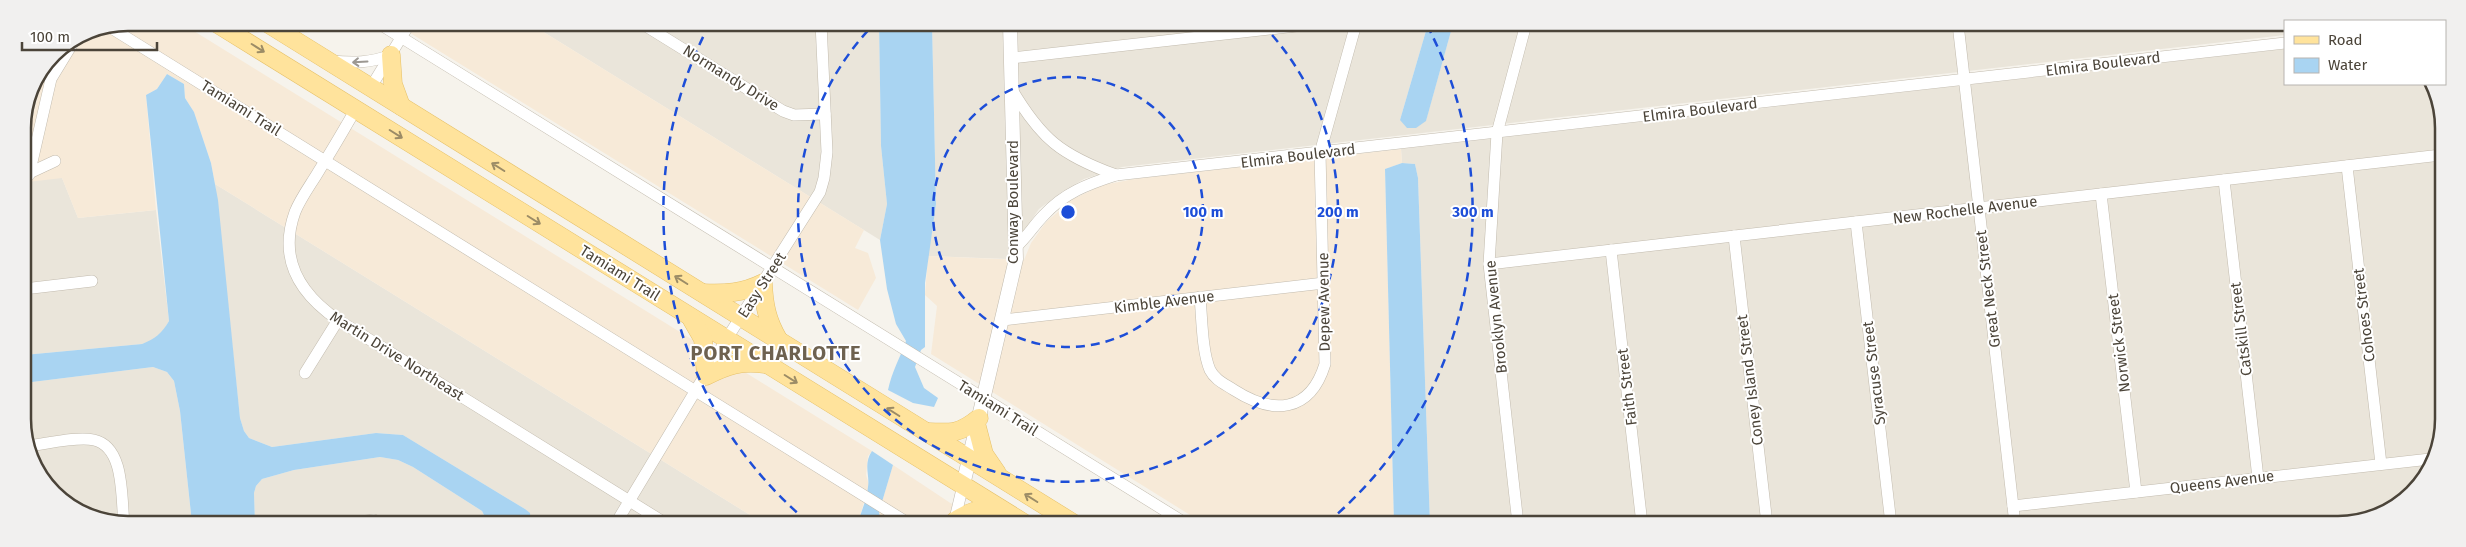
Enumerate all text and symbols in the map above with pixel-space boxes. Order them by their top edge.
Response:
scale bar [22,20,158,52]
legend [2284,20,2446,85]
text: 100 m [30,28,70,46]
text: Road [2328,31,2363,49]
street label: Normandy Drive [680,41,782,115]
one-way arrow [250,44,264,54]
street label: Elmira Boulevard [2045,48,2161,80]
text: Water [2328,56,2367,74]
one-way arrow [352,58,368,67]
street label: Tamiami Trail [198,76,285,140]
street label: Elmira Boulevard [1642,94,1758,126]
one-way arrow [388,129,402,139]
street label: Conway Boulevard [1004,140,1022,264]
street label: Elmira Boulevard [1240,140,1356,172]
one-way arrow [492,161,506,171]
street label: New Rochelle Avenue [1892,192,2038,228]
centre of rings [1059,203,1077,221]
text: 100 m [1183,203,1223,221]
text: 200 m [1317,203,1359,221]
text: 300 m [1451,203,1494,221]
one-way arrow [526,215,540,225]
street label: Great Neck Street [1972,229,2004,349]
street label: Tamiami Trail [577,241,664,305]
street label: Easy Street [734,248,790,321]
street label: Depew Avenue [1314,252,1334,352]
street label: Brooklyn Avenue [1481,259,1511,375]
street label: Cohoes Street [2349,267,2379,363]
one-way arrow [674,275,688,285]
street label: Catskill Street [2226,281,2256,377]
street label: Kimble Avenue [1113,287,1215,317]
street label: Norwick Street [2104,292,2134,393]
street label: Martin Drive Northeast [327,307,468,405]
street label: Coney Island Street [1733,313,1767,446]
street label: Syracuse Street [1859,319,1889,426]
district label: PORT CHARLOTTE [691,341,861,365]
street label: Faith Street [1613,347,1641,427]
one-way arrow [783,375,797,385]
street label: Tamiami Trail [955,376,1042,440]
one-way arrow [887,407,901,417]
street label: Queens Avenue [2169,467,2275,497]
one-way arrow [1025,492,1039,502]

